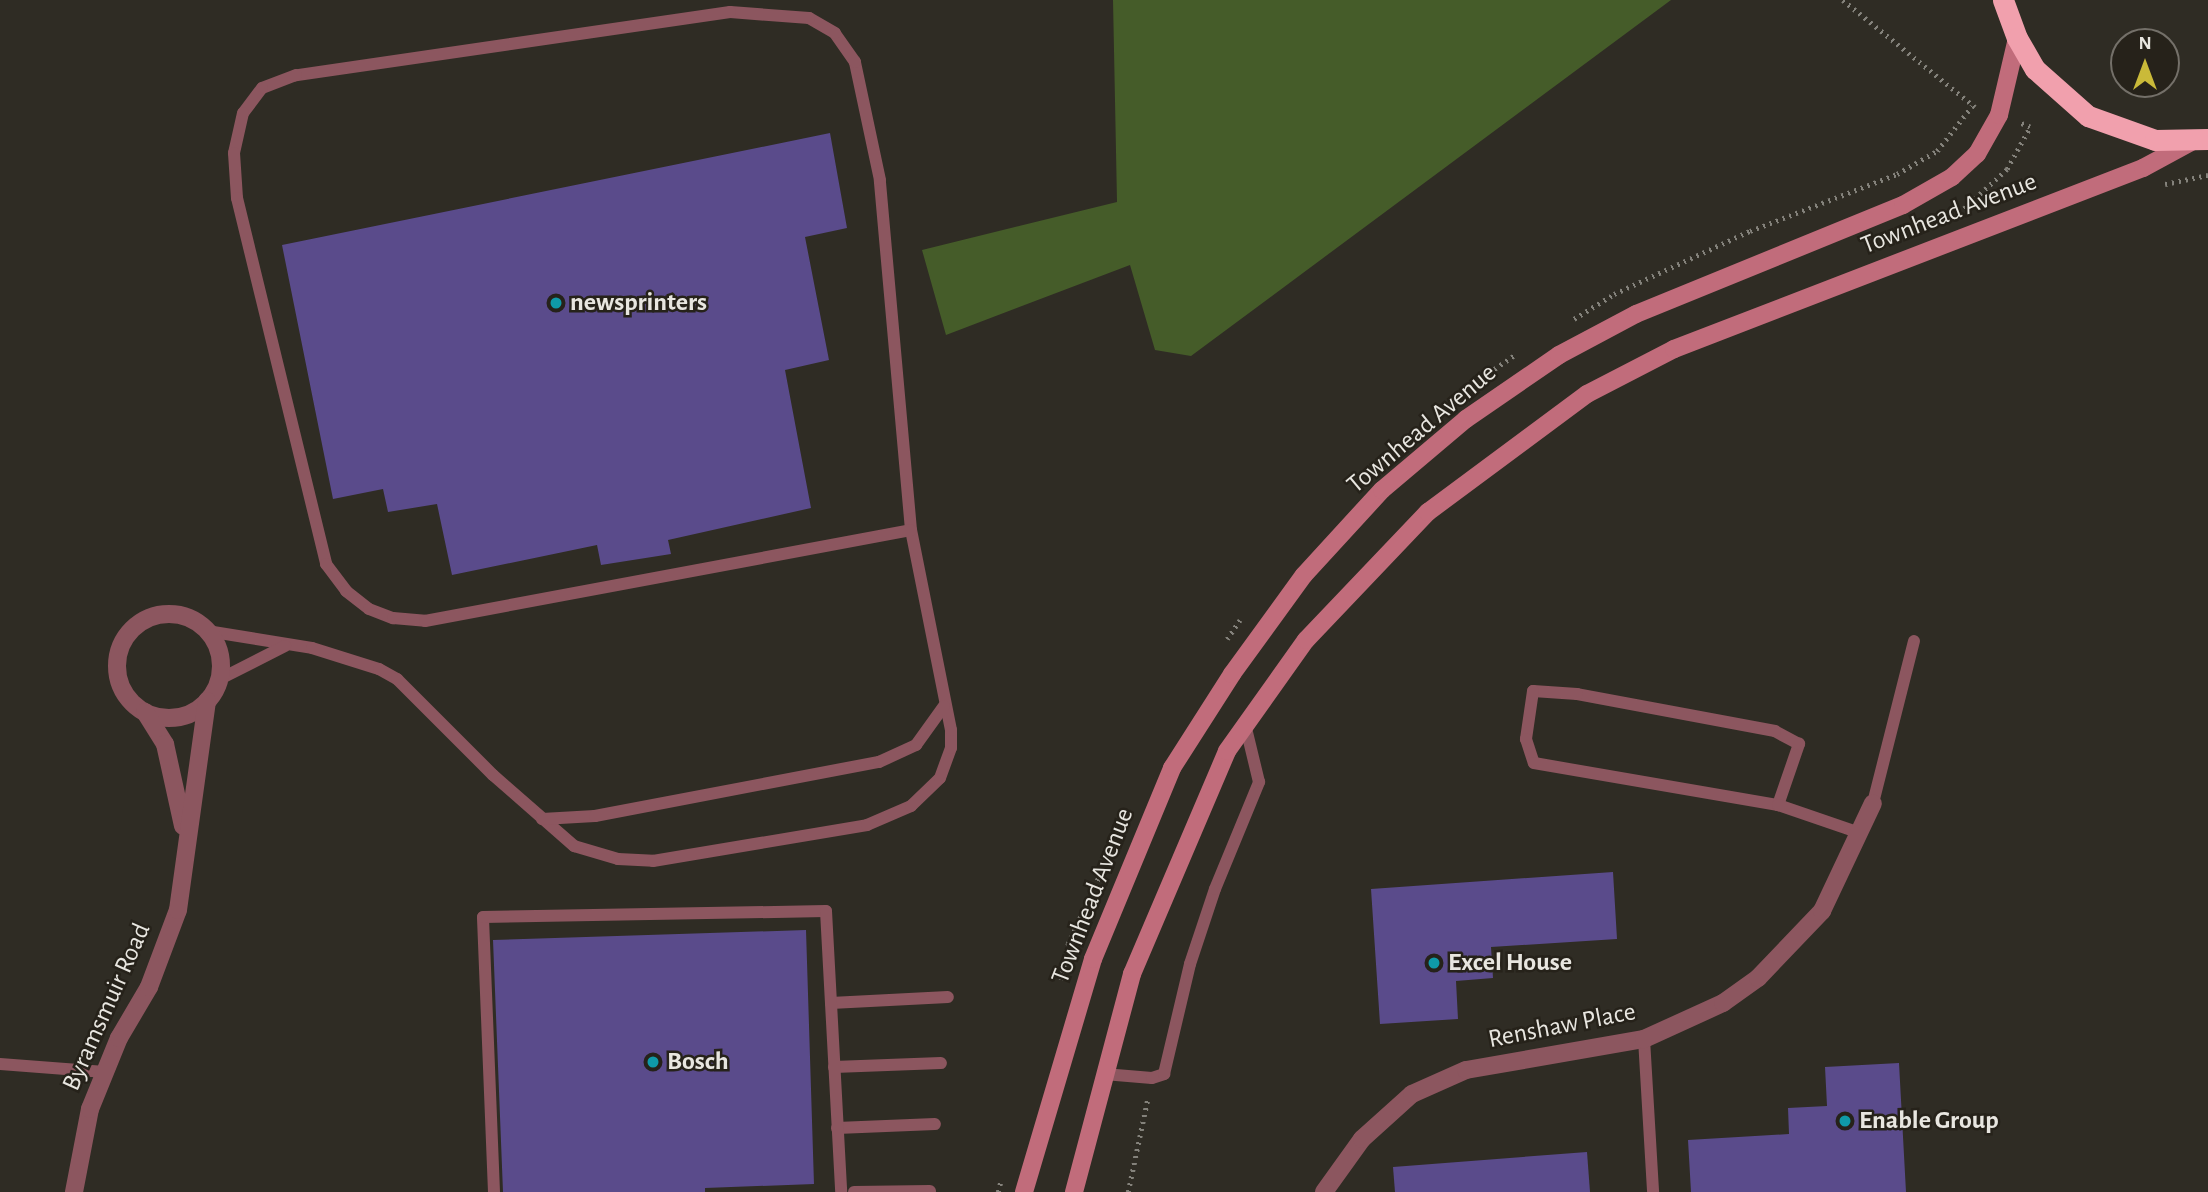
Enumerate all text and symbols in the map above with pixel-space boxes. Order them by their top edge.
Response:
north arrow [2110,28,2180,98]
text: N [2138,34,2152,53]
street label: Townhead Avenue [1857,166,2041,262]
place label: newsprinters [570,287,707,319]
marker: newsprinters [548,295,564,311]
street label: Townhead Avenue [1341,357,1503,501]
street label: Townhead Avenue [1045,804,1141,988]
street label: Byramsmuir Road [56,918,158,1096]
place label: Excel House [1448,947,1572,979]
marker: Excel House [1426,955,1442,971]
street label: Renshaw Place [1486,996,1638,1056]
place label: Bosch [667,1046,728,1078]
marker: Bosch [645,1054,661,1070]
place label: Enable Group [1859,1105,1999,1137]
marker: Enable Group [1837,1113,1853,1129]

